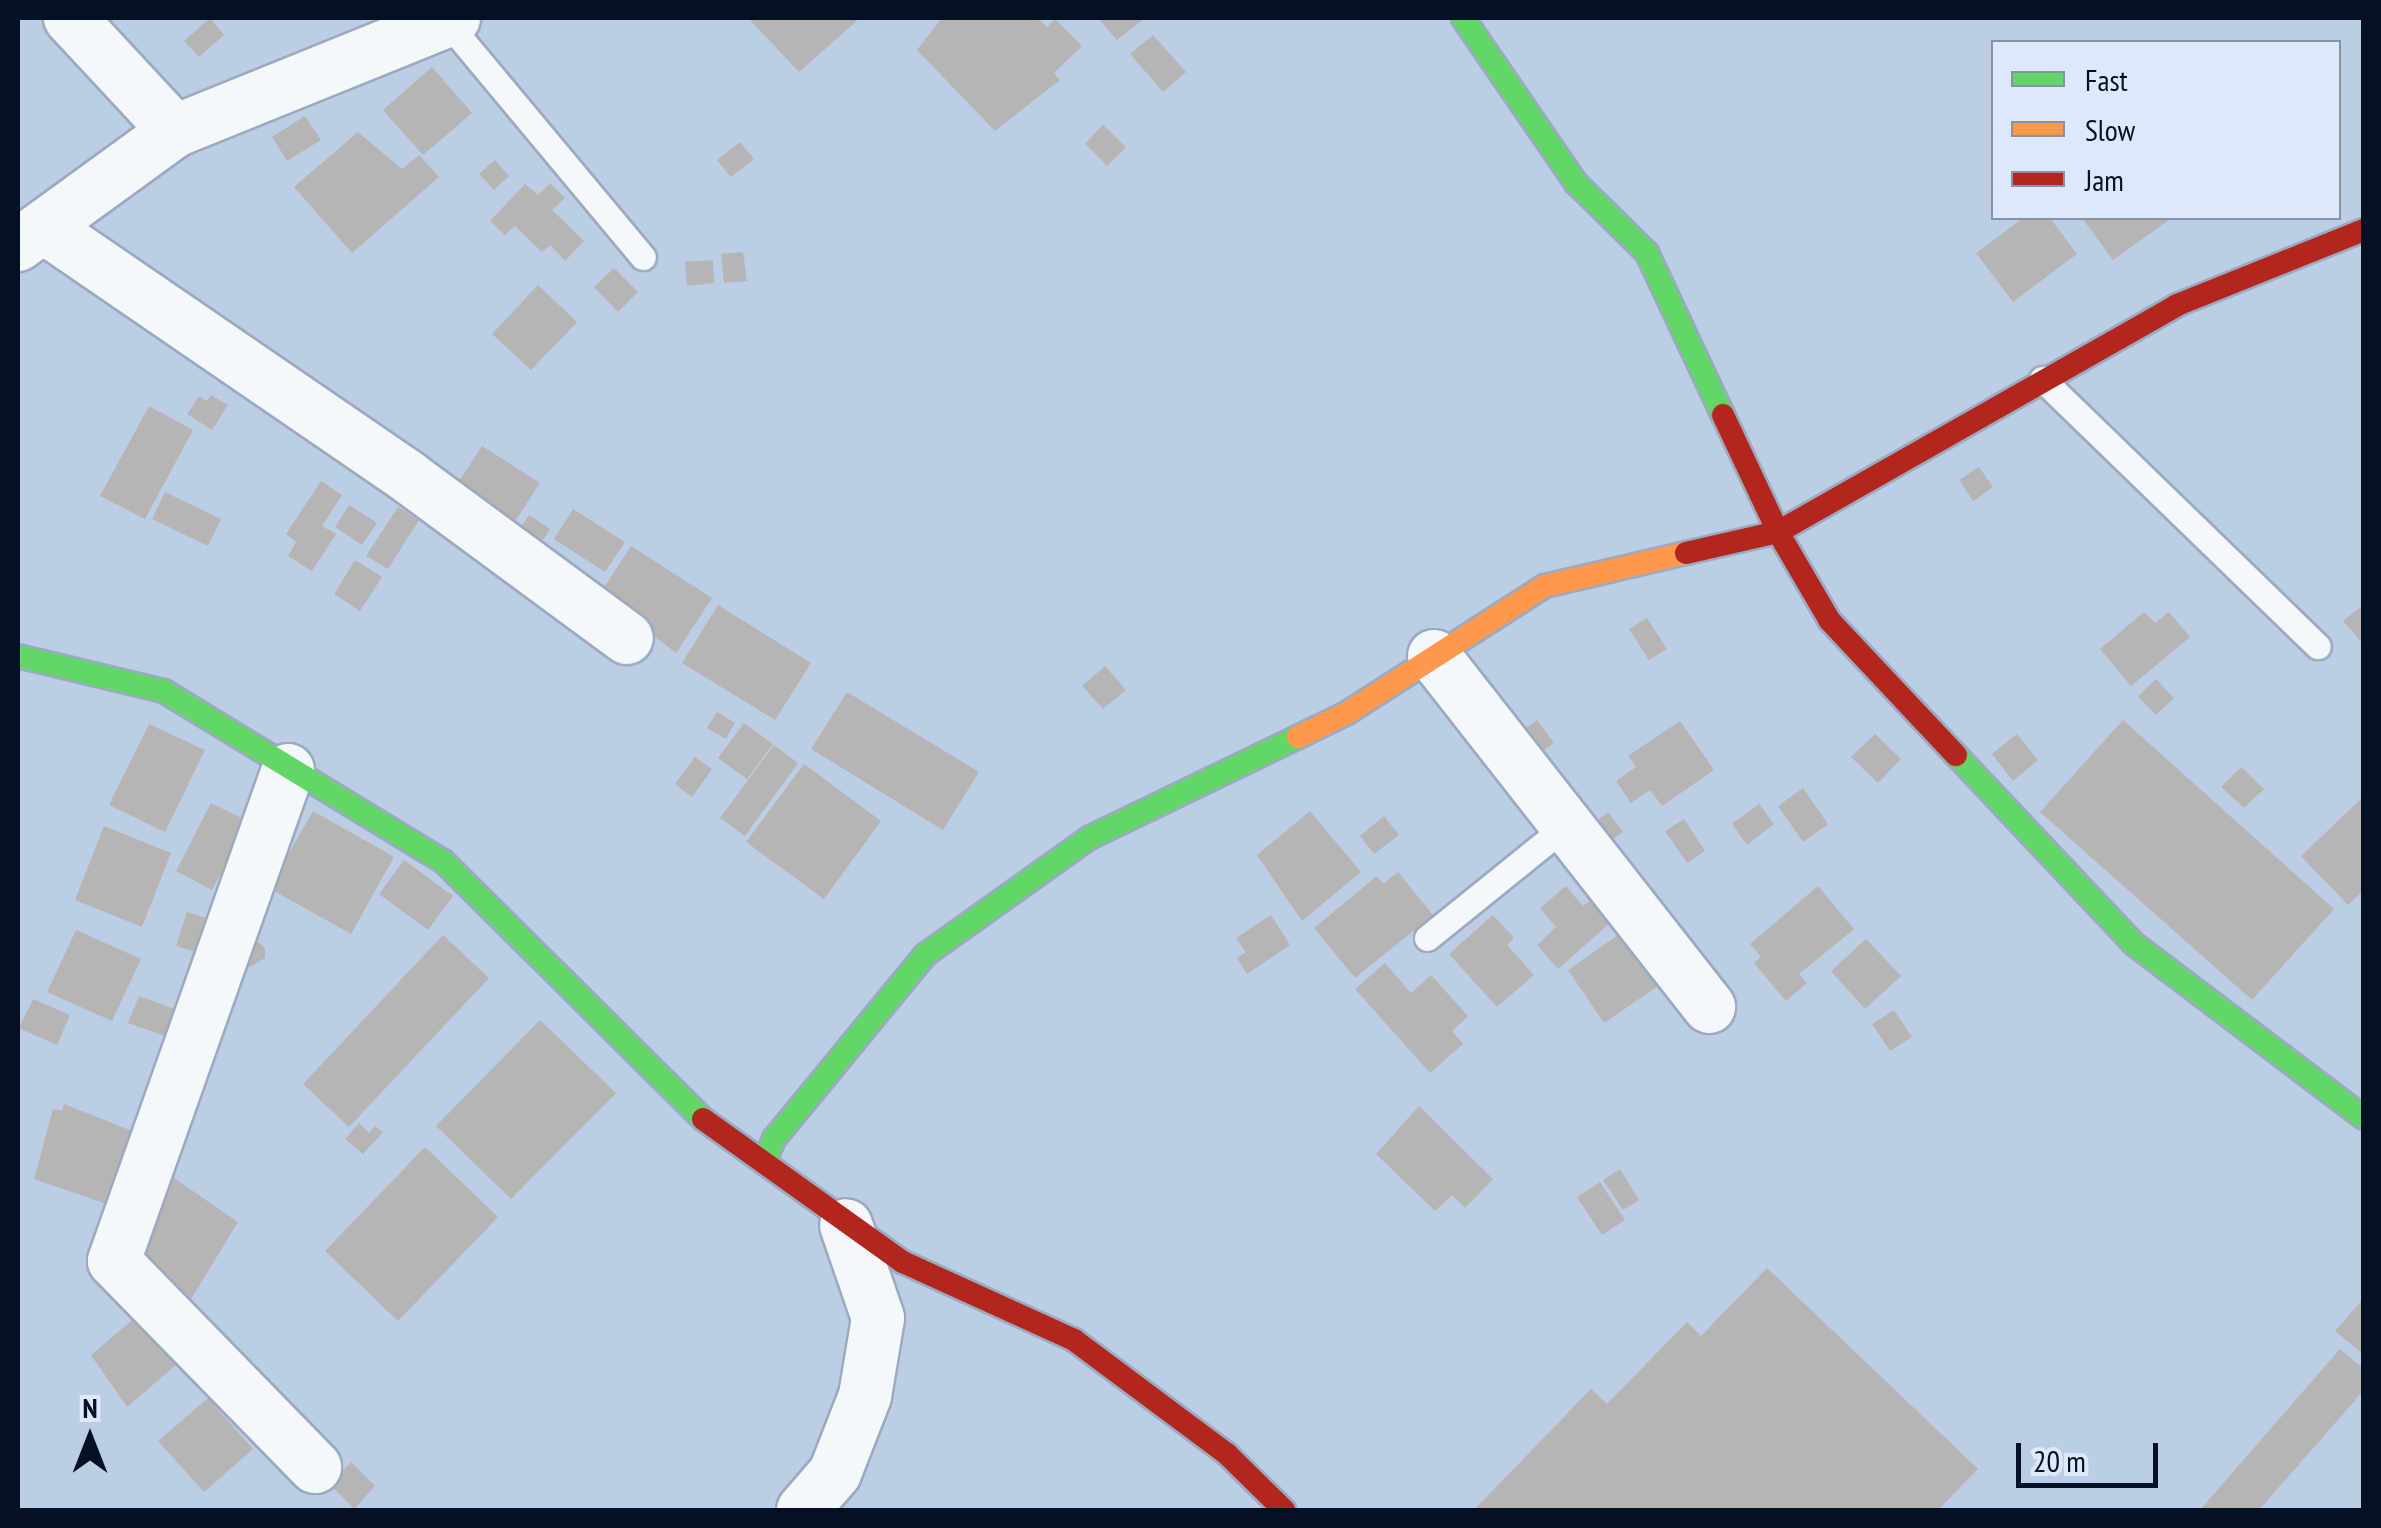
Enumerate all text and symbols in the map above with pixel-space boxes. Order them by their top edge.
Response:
legend [1991,40,2341,220]
text: Fast [2085,60,2128,99]
text: Slow [2085,110,2135,149]
text: Jam [2085,160,2124,199]
north arrow [40,1388,140,1488]
text: N [82,1389,98,1426]
scale bar [2021,1423,2164,1485]
text: 20 m [2033,1441,2086,1480]

